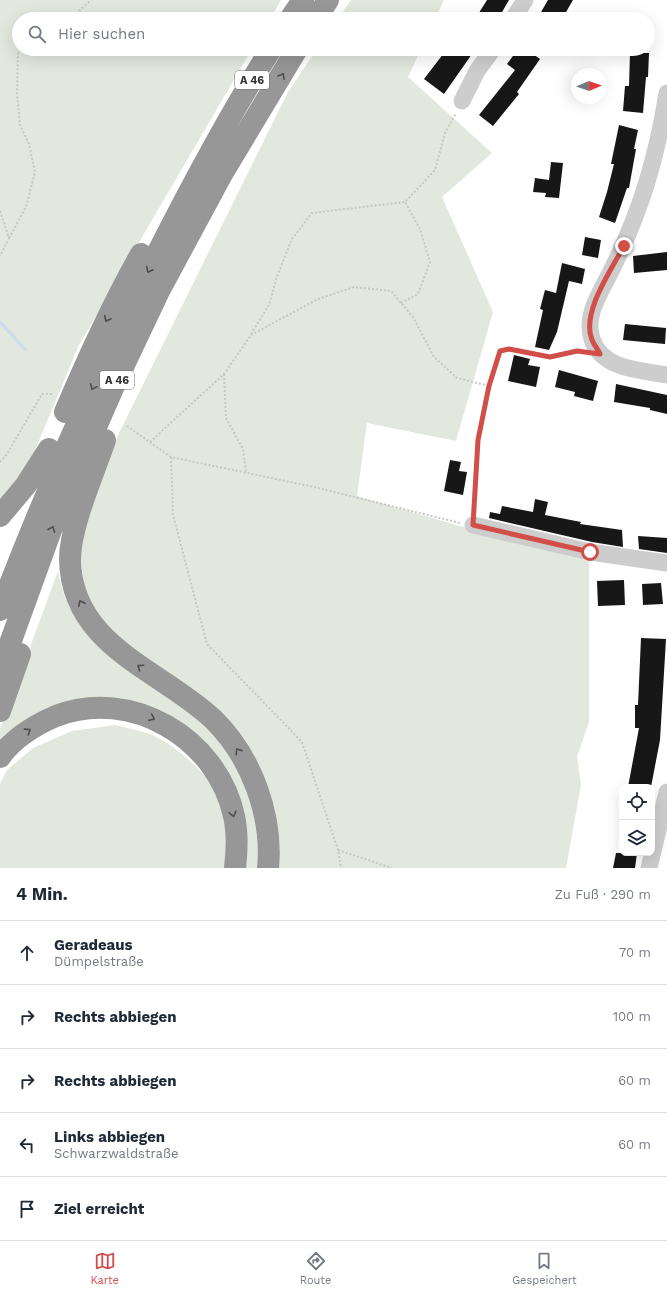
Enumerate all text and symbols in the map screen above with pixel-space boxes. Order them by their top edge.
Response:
search box [12,12,655,56]
icon: search [26,23,48,45]
text: Hier suchen [58,25,145,43]
north arrow [571,68,607,104]
road number: A 46 [235,71,269,89]
one-way arrow [277,73,284,80]
route end [615,237,633,255]
one-way arrow [146,266,154,273]
one-way arrow [104,315,112,322]
road number: A 46 [100,371,134,389]
one-way arrow [89,383,97,390]
one-way arrow [47,525,55,532]
route start [581,543,599,561]
one-way arrow [78,599,86,607]
one-way arrow [137,664,144,672]
one-way arrow [148,714,155,722]
one-way arrow [24,729,31,736]
one-way arrow [236,748,243,755]
map controls [619,784,655,856]
button: locate [619,784,655,820]
one-way arrow [228,810,237,817]
button: layers [619,820,655,856]
text: 4 Min. [16,884,68,904]
text: Zu Fuß · 290 m [555,887,651,902]
text: Geradeaus [54,936,133,954]
icon: ahead [16,942,38,964]
text: 70 m [619,945,651,960]
text: Dümpelstraße [54,954,144,969]
icon: right [16,1006,38,1028]
text: Rechts abbiegen [54,1008,176,1026]
text: 100 m [613,1009,651,1024]
icon: right [16,1070,38,1092]
text: Rechts abbiegen [54,1072,176,1090]
text: 60 m [618,1073,651,1088]
text: Links abbiegen [54,1128,165,1146]
icon: left [16,1134,38,1156]
text: 60 m [618,1137,651,1152]
text: Schwarzwaldstraße [54,1146,178,1161]
icon: arrive [16,1198,38,1220]
text: Ziel erreicht [54,1200,144,1218]
tab: Karte [90,1250,119,1287]
tab: Route [300,1250,331,1287]
tab: Gespeichert [512,1250,577,1287]

